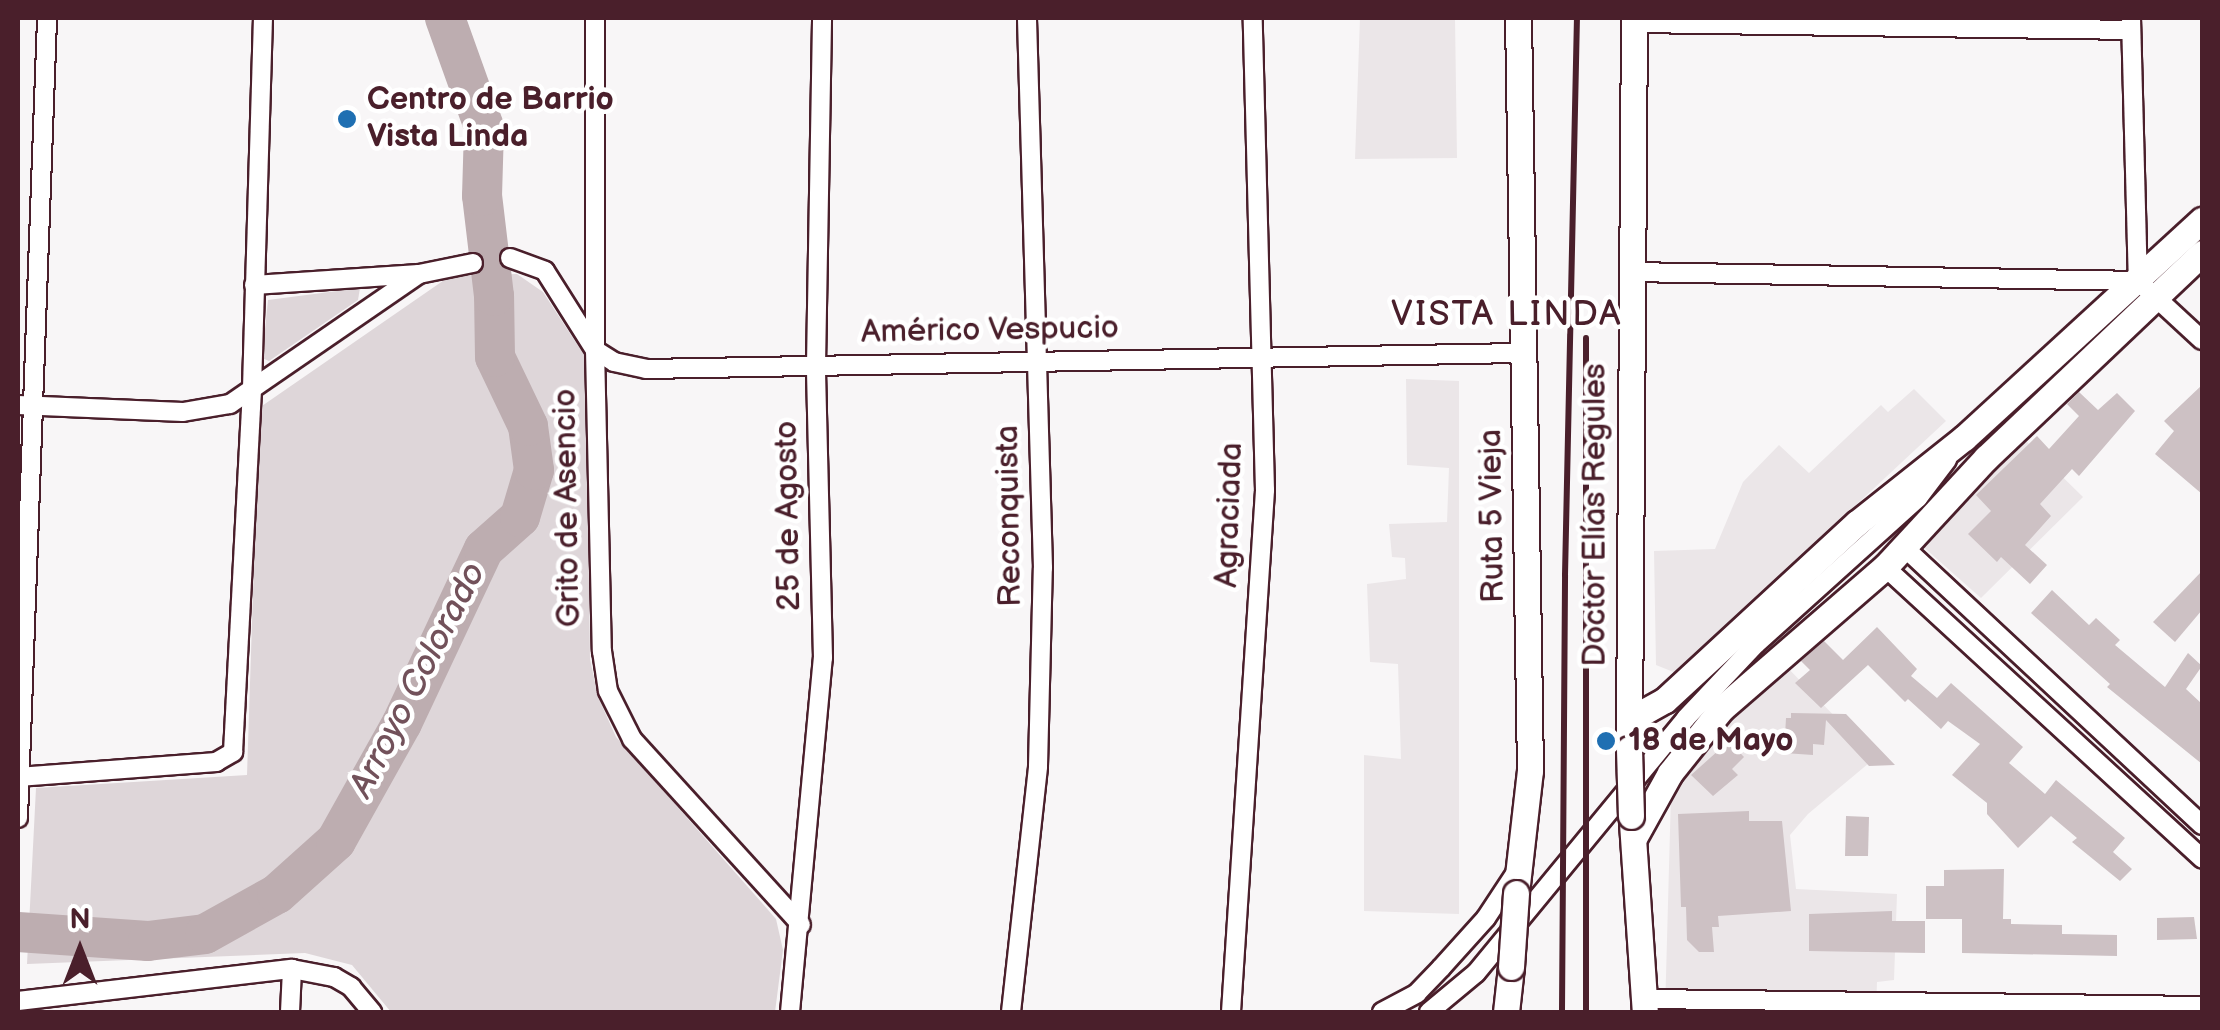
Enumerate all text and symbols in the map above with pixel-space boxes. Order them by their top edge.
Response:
place label: Centro de Barrio Vista Linda [367,82,614,157]
marker: Centro de Barrio Vista Linda [336,108,358,130]
district label: VISTA LINDA [1391,294,1623,336]
street label: Américo Vespucio [860,310,1120,352]
street label: Doctor Elías Regules [1577,363,1615,667]
street label: Grito de Asencio [547,388,589,628]
street label: 25 de Agosto [768,421,810,611]
street label: Reconquista [989,425,1031,607]
street label: Ruta 5 Vieja [1472,428,1514,604]
street label: Agraciada [1208,442,1252,588]
water label: Arroyo Colorado [341,556,495,804]
place label: 18 de Mayo [1628,722,1794,760]
marker: 18 de Mayo [1593,728,1619,754]
north arrow [30,900,130,1000]
text: N [69,903,91,936]

